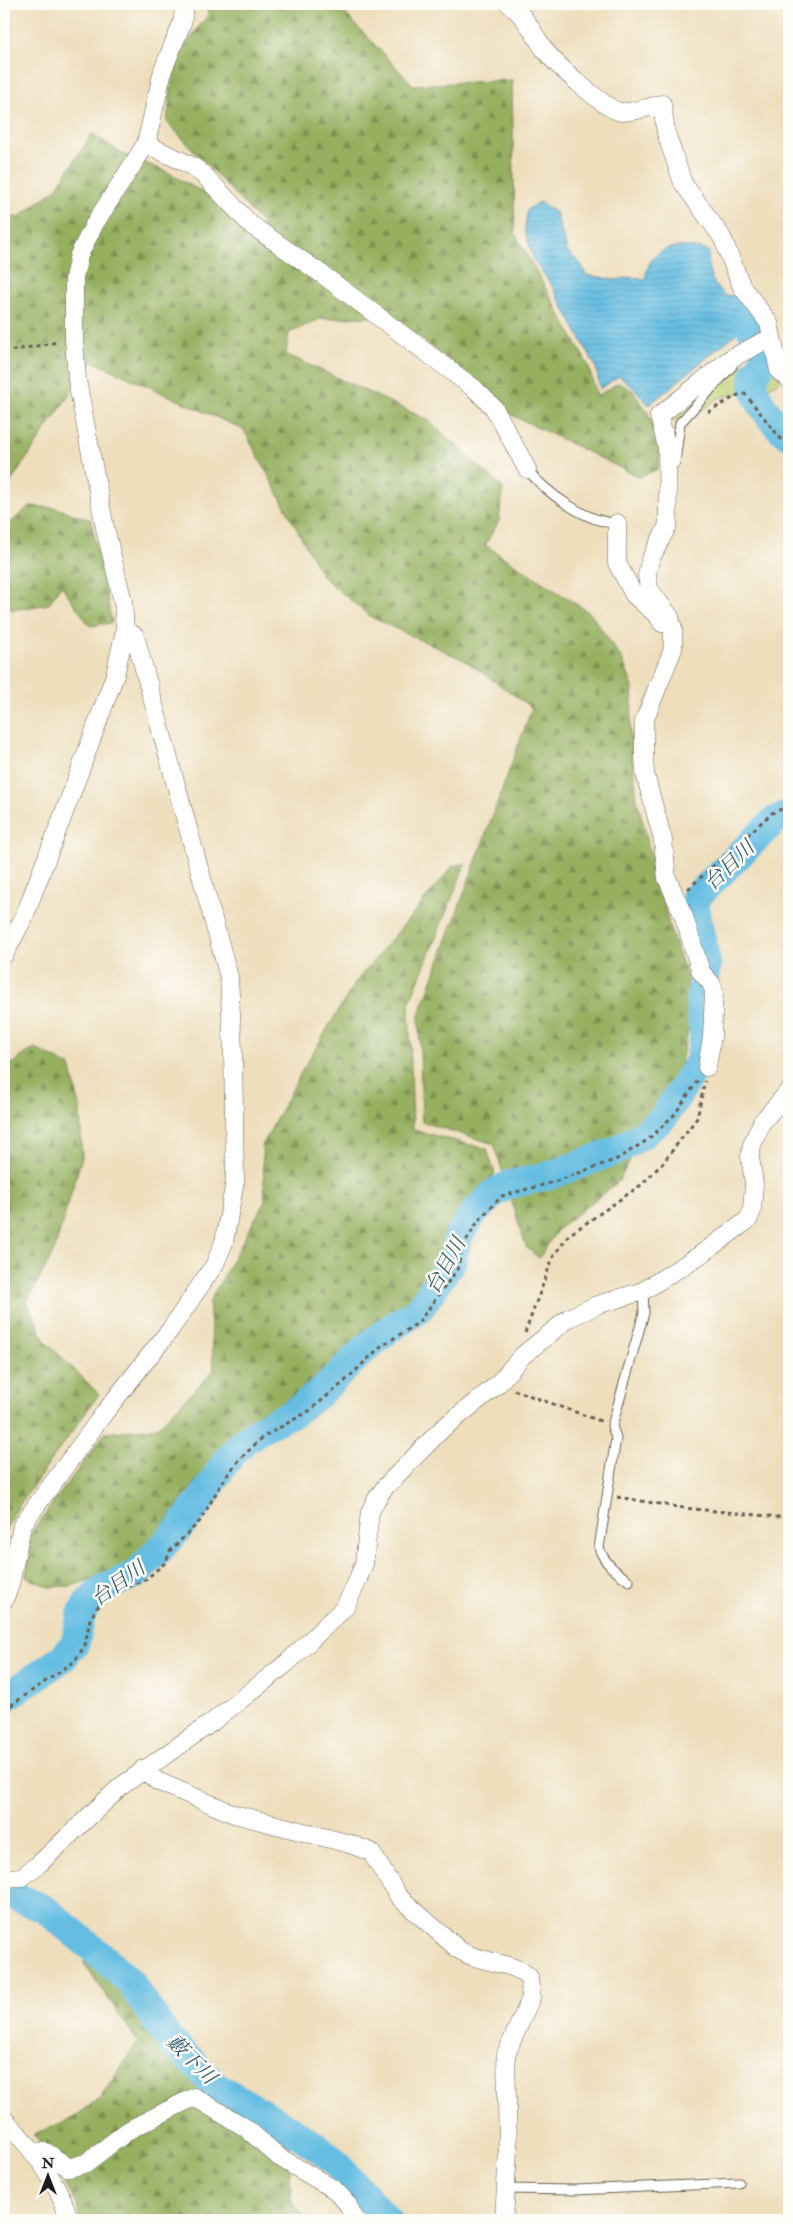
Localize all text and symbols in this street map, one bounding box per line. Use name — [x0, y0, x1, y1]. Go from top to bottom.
water label: 台目川 — [699, 834, 761, 895]
water label: 台目川 — [420, 1231, 472, 1298]
water label: 台目川 — [87, 1554, 152, 1611]
water label: 藪下川 — [162, 2029, 223, 2091]
north arrow — [22, 2152, 72, 2202]
text: N — [41, 2155, 55, 2172]

